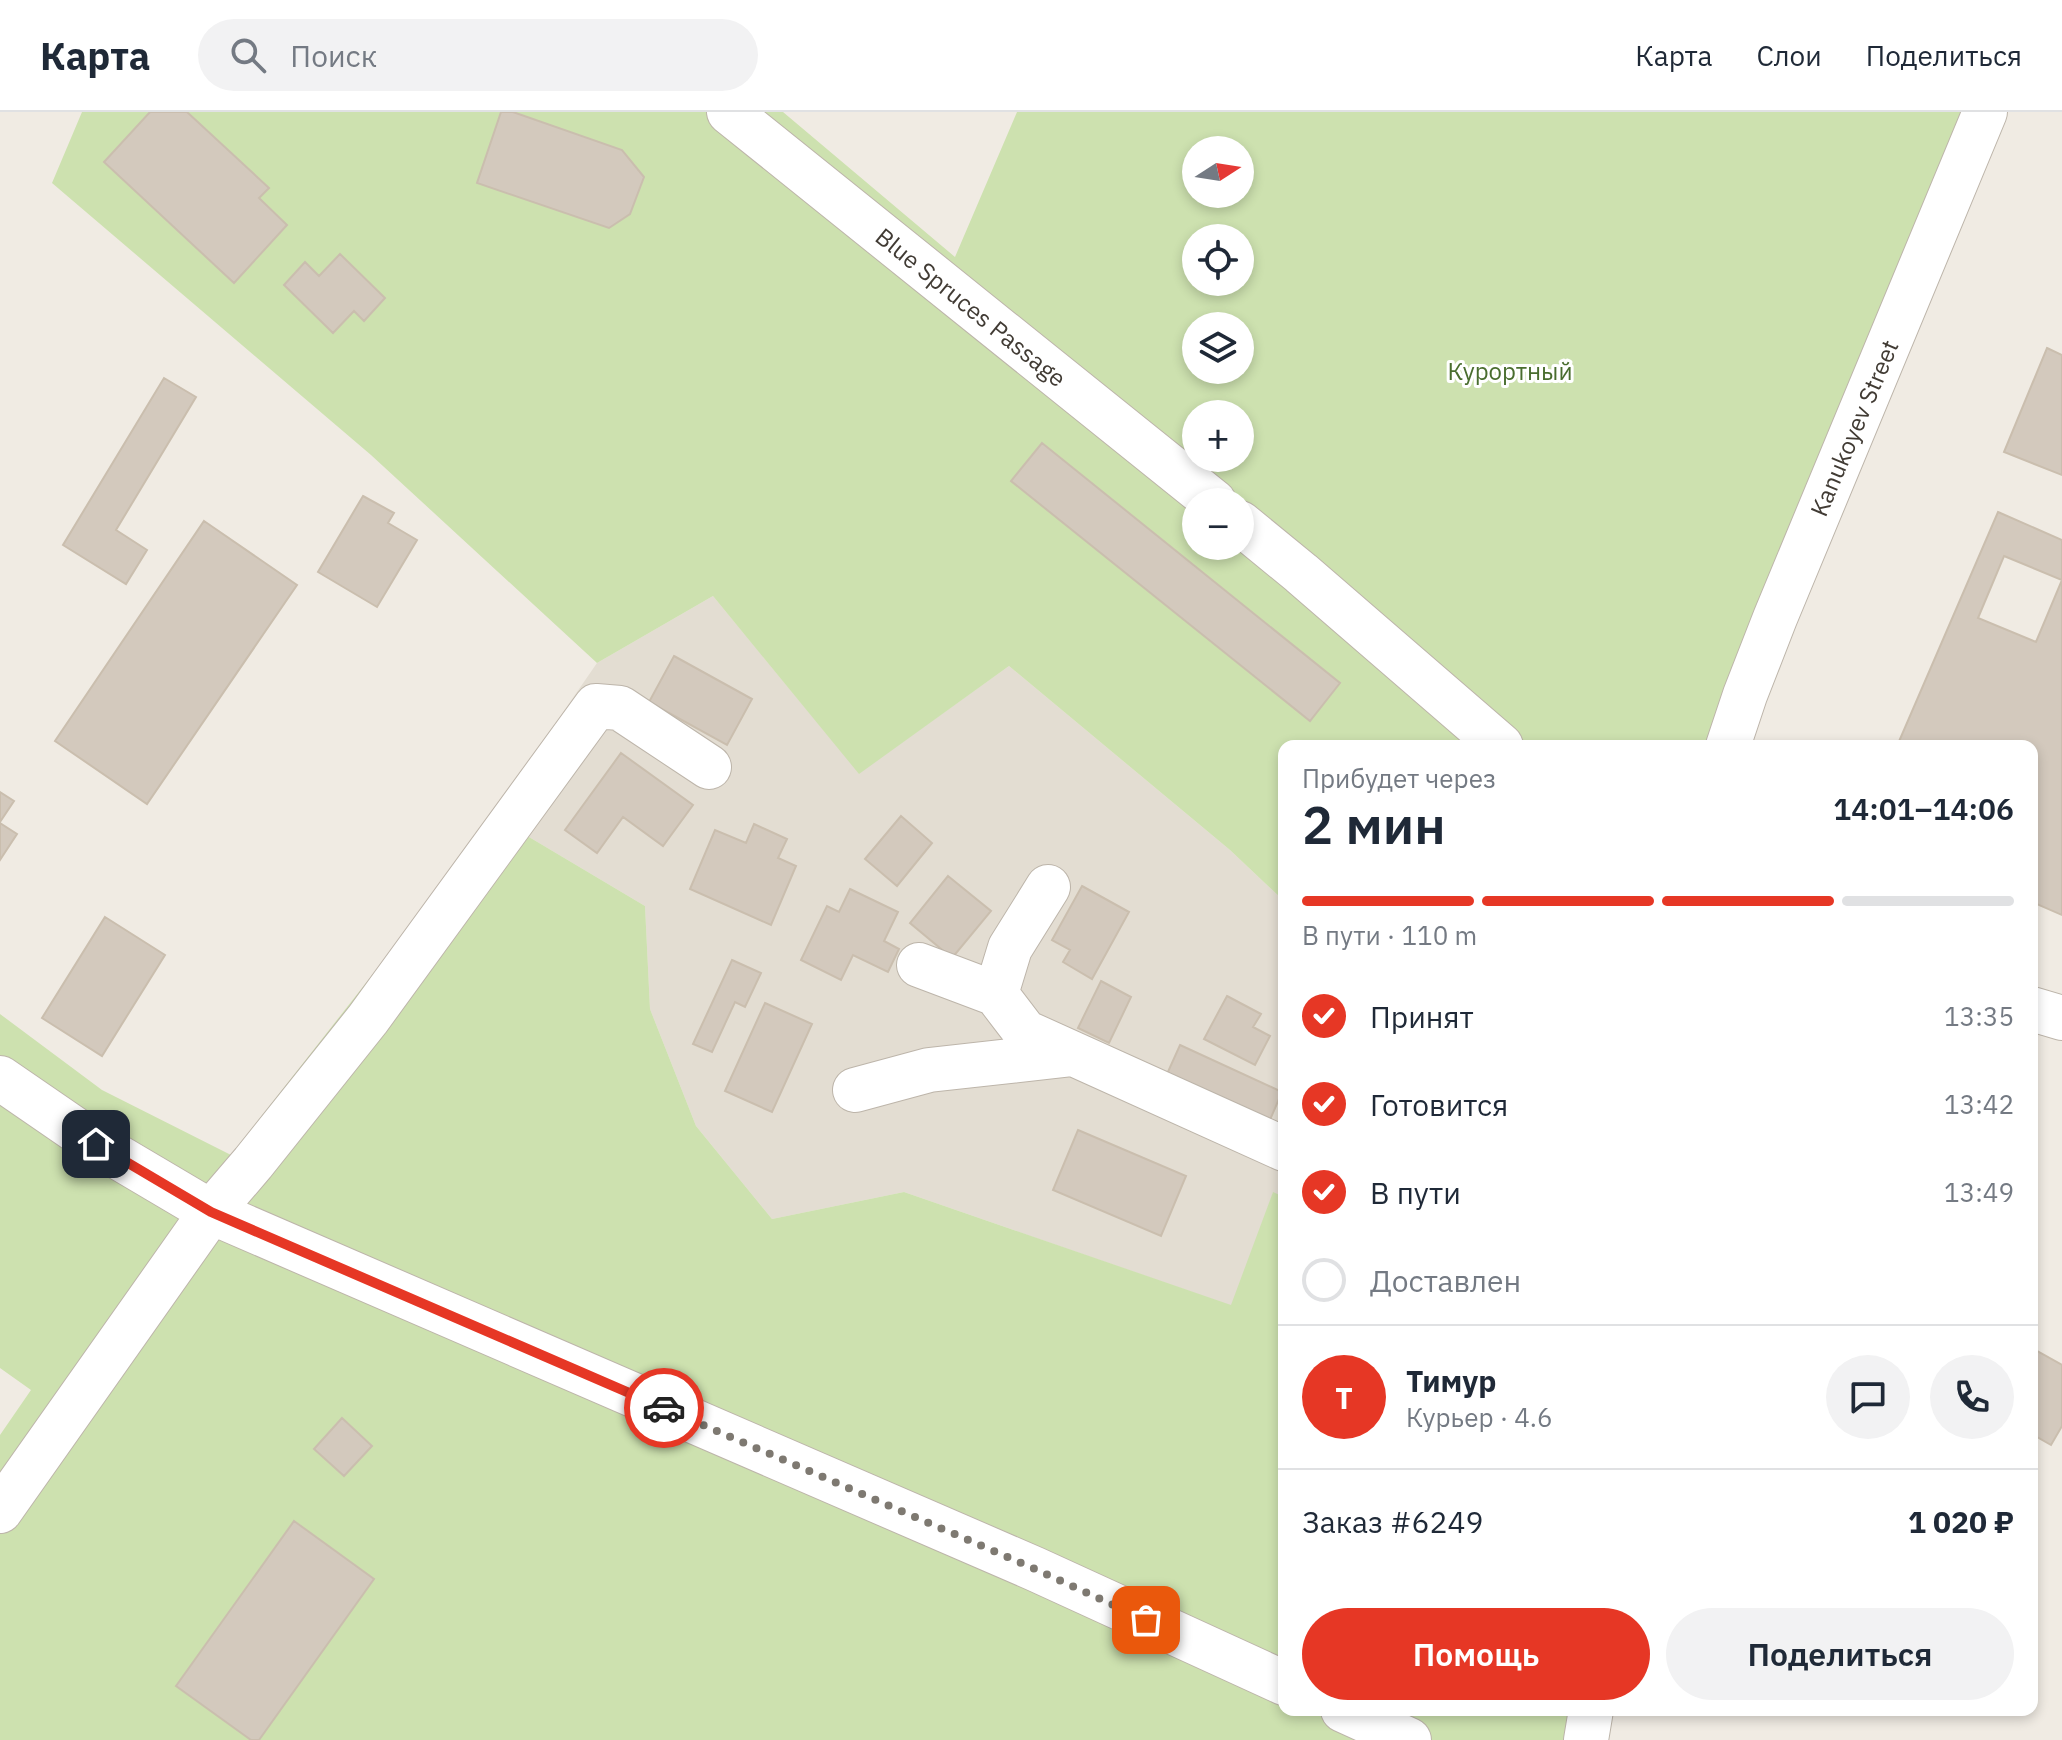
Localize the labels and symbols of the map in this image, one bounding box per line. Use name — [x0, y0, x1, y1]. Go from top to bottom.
north arrow — [1182, 136, 1254, 208]
street label: Blue Spruces Passage — [869, 220, 1073, 394]
street label: Kanukoyev Street — [1802, 335, 1906, 521]
park label: Курортный — [1447, 355, 1573, 387]
pin — [62, 1110, 130, 1178]
courier — [624, 1368, 704, 1448]
pin — [1112, 1586, 1180, 1654]

